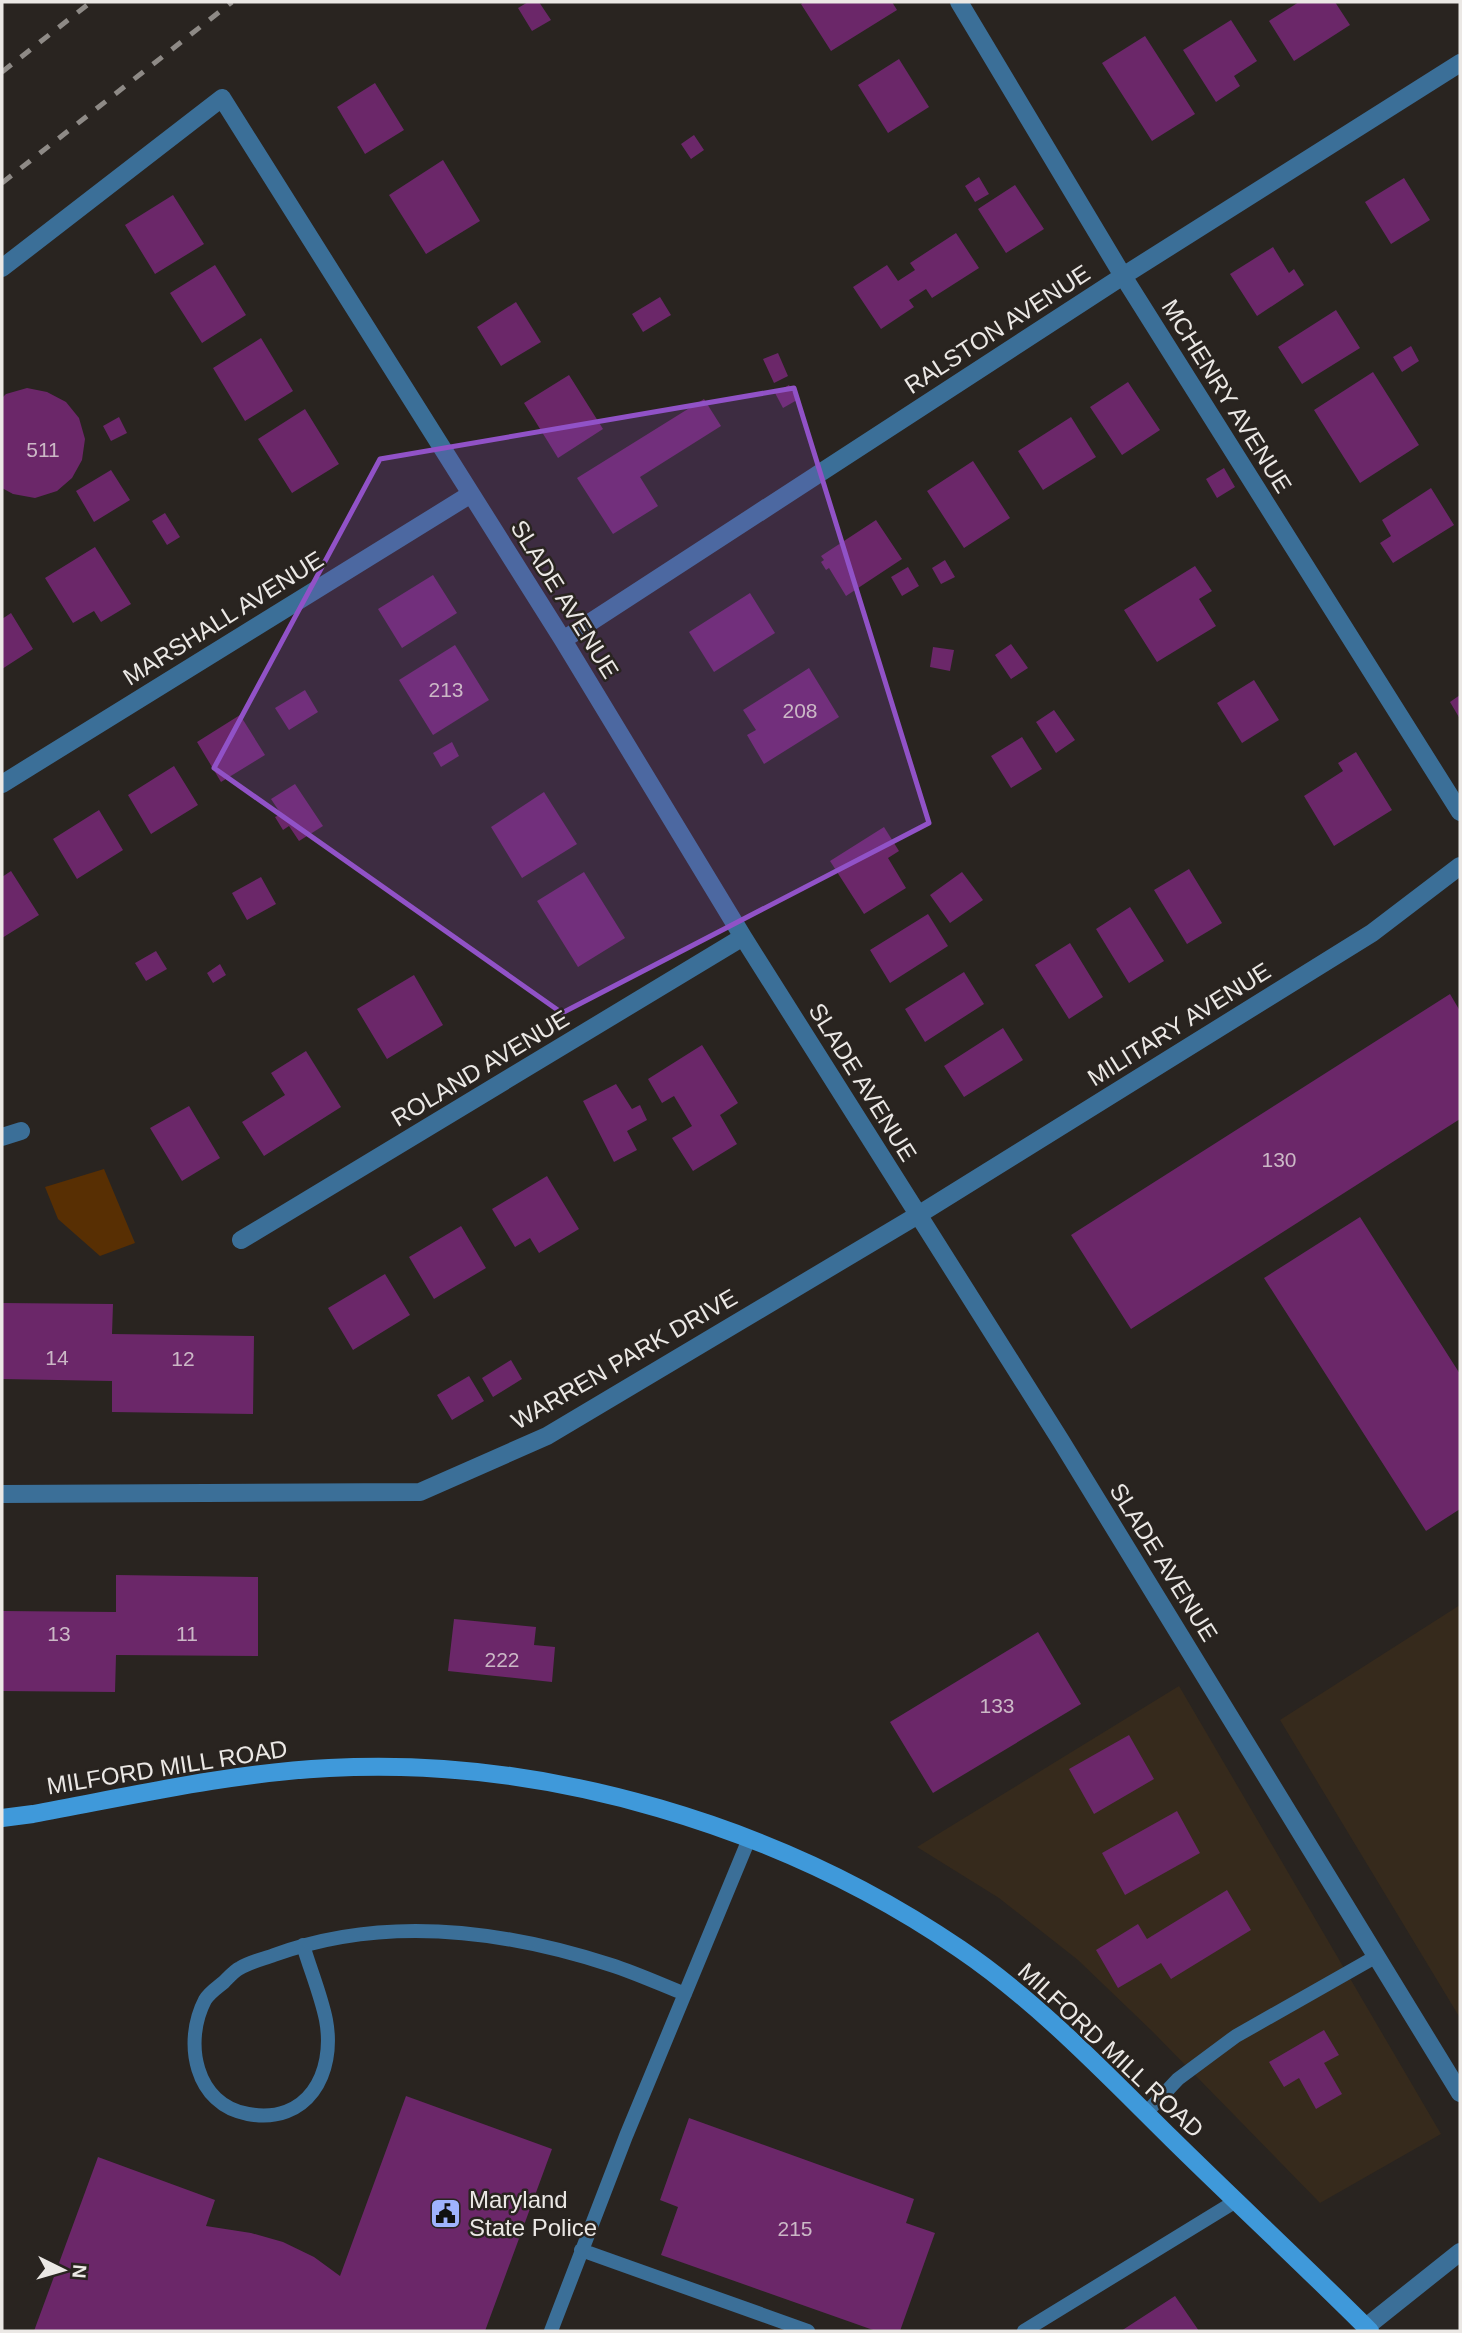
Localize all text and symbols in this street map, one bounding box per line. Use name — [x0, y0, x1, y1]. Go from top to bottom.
street label: RALSTON AVENUE — [899, 259, 1095, 399]
street label: MCHENRY AVENUE — [1157, 294, 1297, 498]
house number: 511 — [26, 438, 60, 461]
street label: SLADE AVENUE — [506, 515, 624, 683]
street label: MARSHALL AVENUE — [118, 545, 328, 691]
house number: 213 — [428, 678, 464, 701]
house number: 208 — [782, 699, 818, 722]
street label: MILITARY AVENUE — [1083, 957, 1275, 1091]
street label: SLADE AVENUE — [804, 998, 922, 1166]
street label: ROLAND AVENUE — [386, 1004, 574, 1132]
house number: 130 — [1261, 1148, 1297, 1171]
street label: WARREN PARK DRIVE — [506, 1283, 742, 1435]
house number: 14 — [45, 1346, 69, 1369]
house number: 12 — [171, 1347, 195, 1370]
street label: SLADE AVENUE — [1105, 1478, 1223, 1646]
house number: 13 — [47, 1622, 71, 1645]
house number: 11 — [176, 1622, 198, 1645]
house number: 222 — [484, 1648, 520, 1671]
house number: 133 — [979, 1694, 1015, 1717]
street label: MILFORD MILL ROAD — [45, 1735, 289, 1799]
street label: MILFORD MILL ROAD — [1013, 1957, 1209, 2143]
place label: Maryland State Police — [469, 2186, 597, 2241]
public building icon: Maryland State Police — [429, 2196, 463, 2230]
house number: 215 — [777, 2217, 813, 2240]
north arrow — [28, 2235, 98, 2305]
text: N — [68, 2264, 90, 2279]

